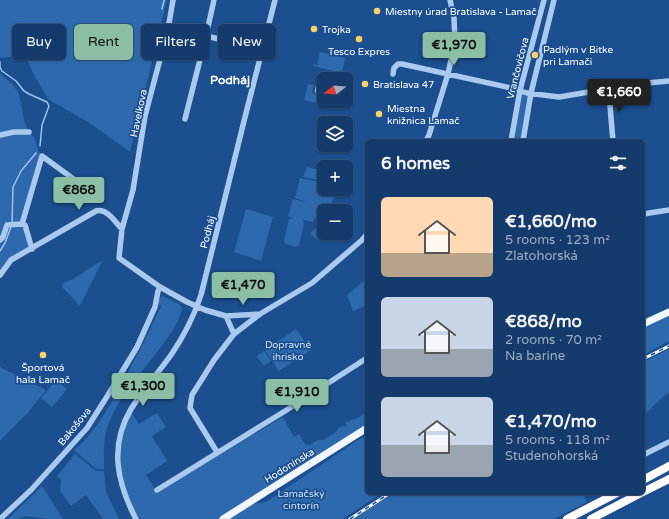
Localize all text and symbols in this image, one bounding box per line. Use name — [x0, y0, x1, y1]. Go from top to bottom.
marker: Miestny úrad Bratislava - Lamač — [372, 6, 382, 16]
place label: Miestny úrad Bratislava - Lamač — [385, 6, 537, 18]
chip: Buy — [12, 24, 66, 60]
chip: Rent — [74, 24, 133, 60]
chip: Filters — [141, 24, 210, 60]
chip: New — [218, 24, 276, 60]
marker: Trojka — [309, 24, 319, 34]
place label: Trojka — [322, 24, 351, 36]
pin: €1,970 — [421, 32, 487, 66]
marker: Tesco Expres — [354, 34, 364, 44]
street label: Vrančovičova — [504, 36, 531, 100]
text: €1,970 — [432, 37, 476, 53]
place label: Padlým v Bitke pri Lamači — [543, 44, 613, 68]
place label: Tesco Expres — [328, 46, 390, 58]
marker: Padlým v Bitke pri Lamači — [530, 50, 540, 60]
north arrow — [317, 72, 353, 108]
map controls — [317, 72, 353, 240]
district label: Podháj — [210, 73, 250, 88]
marker: Bratislava 47 — [360, 79, 370, 89]
place label: Bratislava 47 — [373, 79, 434, 91]
pin: €1,660 — [586, 79, 652, 113]
text: €1,660 — [597, 84, 641, 100]
street label: Havelkova — [128, 88, 150, 138]
place label: Miestna knižnica Lamač — [387, 103, 460, 127]
marker: Miestna knižnica Lamač — [374, 109, 384, 119]
button: layers — [317, 116, 353, 152]
icon: filters — [607, 152, 629, 174]
text: 6 homes — [381, 153, 450, 174]
button: + — [317, 160, 353, 196]
pin: €868 — [55, 177, 103, 211]
text: €868 — [62, 182, 96, 198]
button: − — [317, 204, 353, 240]
text: €1,660/mo — [505, 211, 597, 232]
icon: home — [413, 213, 461, 261]
street label: Podháj — [198, 215, 218, 250]
text: 5 rooms · 123 m² — [505, 232, 610, 248]
text: Zlatohorská — [505, 248, 578, 264]
pin: €1,470 — [210, 272, 276, 306]
text: €1,470 — [221, 277, 265, 293]
text: €868/mo — [505, 311, 582, 332]
icon: home — [413, 313, 461, 361]
text: 2 rooms · 70 m² — [505, 332, 602, 348]
park label: Dopravné ihrisko — [265, 339, 311, 363]
text: Na barine — [505, 348, 565, 364]
marker: Športová hala Lamač — [38, 350, 48, 360]
place label: Športová hala Lamač — [16, 362, 70, 386]
pin: €1,300 — [110, 373, 176, 407]
text: €1,300 — [121, 378, 165, 394]
pin: €1,910 — [264, 379, 330, 413]
text: €1,910 — [275, 384, 319, 400]
street label: Bakošova — [56, 405, 94, 448]
text: €1,470/mo — [505, 411, 597, 432]
icon: home — [413, 413, 461, 461]
text: 5 rooms · 118 m² — [505, 432, 610, 448]
street label: Hodonínska — [262, 446, 317, 486]
text: Studenohorská — [505, 448, 598, 464]
park label: Lamačský cintorín — [277, 488, 325, 512]

